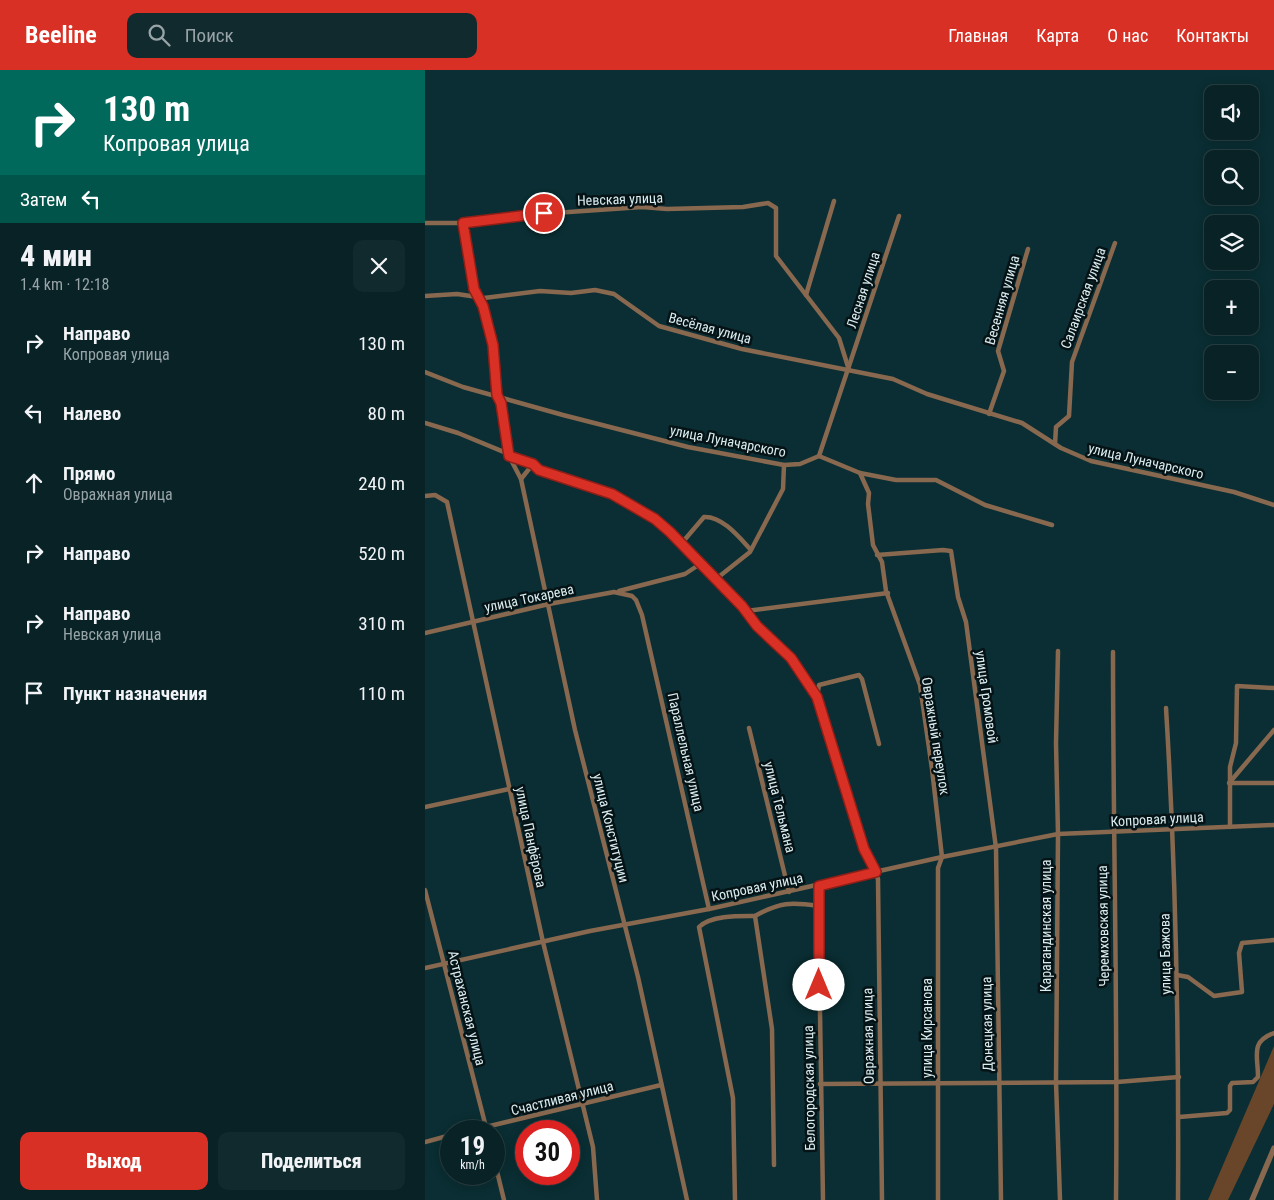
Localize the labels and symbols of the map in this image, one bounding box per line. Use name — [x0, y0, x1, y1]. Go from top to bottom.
street label: Невская улица — [577, 190, 663, 208]
pin — [523, 192, 565, 234]
street label: Салаирская улица — [1057, 245, 1109, 351]
street label: Лесная улица — [843, 250, 883, 330]
street label: Весенняя улица — [982, 254, 1022, 346]
street label: Весёлая улица — [667, 309, 753, 347]
street label: улица Луначарского — [669, 422, 787, 460]
street label: улица Луначарского — [1087, 440, 1205, 482]
street label: улица Токарева — [483, 581, 575, 615]
street label: улица Громовой — [973, 649, 1001, 745]
street label: Овражный переулок — [919, 676, 953, 796]
street label: Параллельная улица — [665, 691, 707, 813]
street label: улица Тельмана — [761, 760, 799, 854]
street label: улица Конституции — [590, 772, 632, 884]
street label: улица Панфёрова — [513, 785, 549, 889]
street label: Копровая улица — [1110, 809, 1204, 829]
street label: Карагандинская улица — [1038, 860, 1054, 992]
street label: Черемховская улица — [1094, 865, 1112, 987]
street label: Копровая улица — [710, 869, 804, 905]
street label: улица Бажова — [1156, 913, 1174, 995]
street label: Астраханская улица — [445, 949, 489, 1067]
position arrow — [792, 958, 844, 1010]
street label: Донецкая улица — [978, 977, 996, 1071]
street label: улица Кирсанова — [919, 978, 935, 1078]
street label: Овражная улица — [859, 988, 877, 1084]
street label: Белогородская улица — [800, 1025, 818, 1151]
street label: Счастливая улица — [509, 1078, 615, 1118]
speed limit sign: 30 — [515, 1120, 580, 1185]

